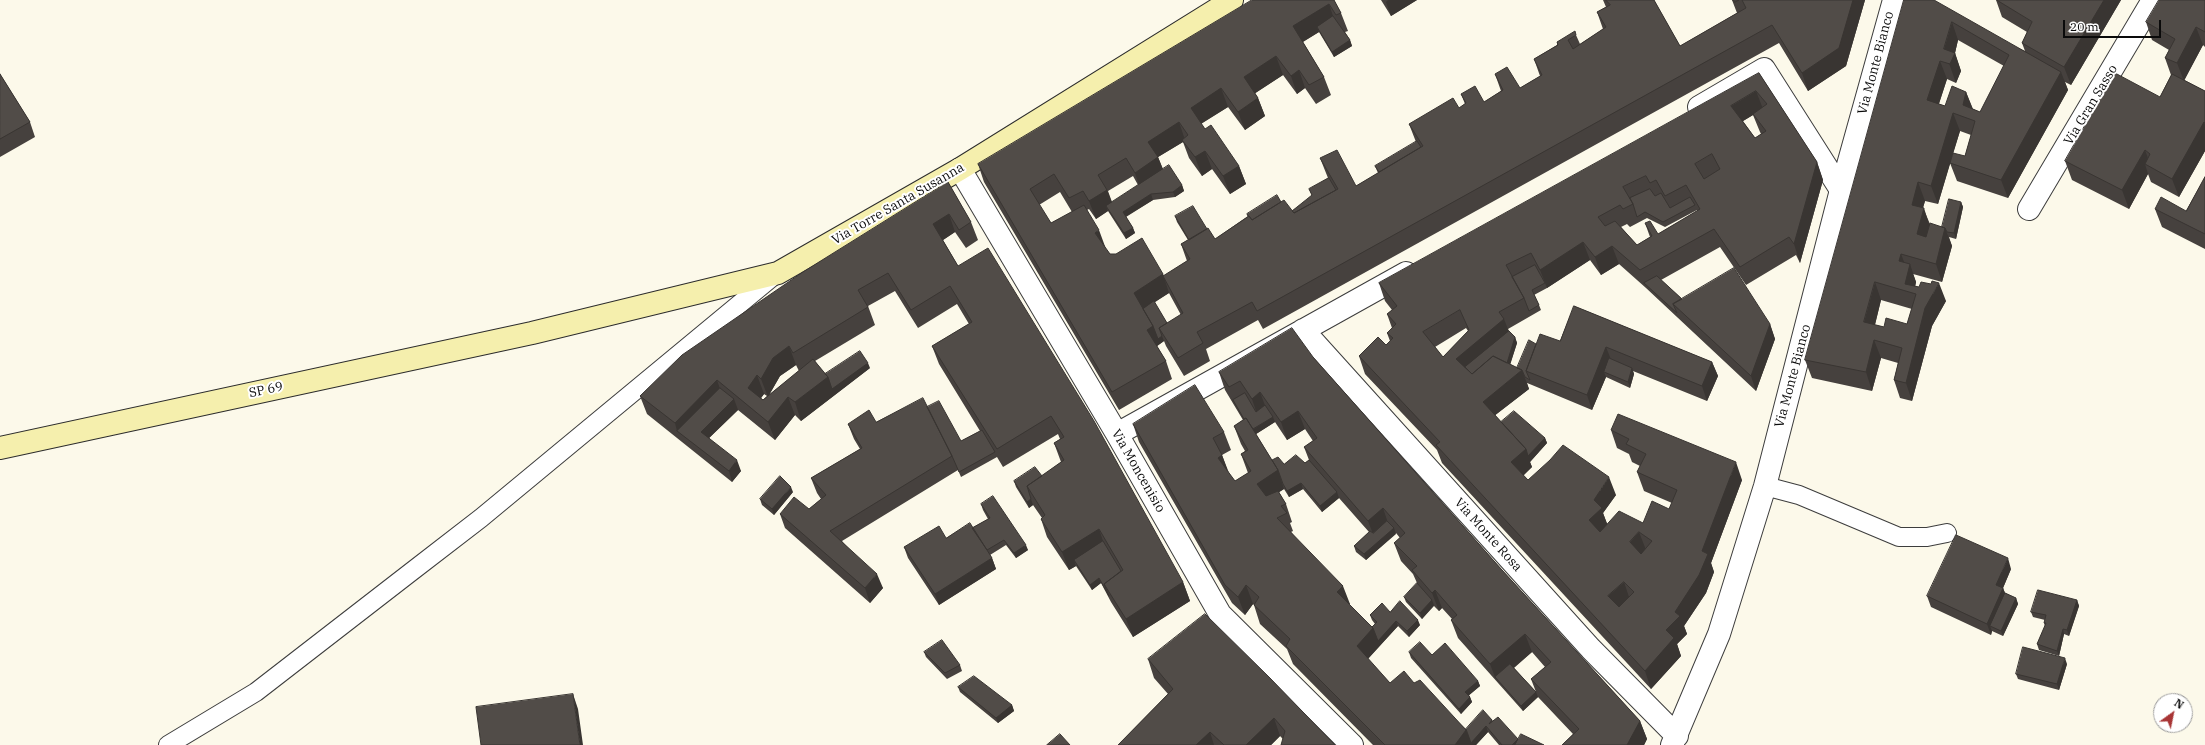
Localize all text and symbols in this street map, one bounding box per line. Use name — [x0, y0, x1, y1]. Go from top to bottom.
street label: Via Monte Bianco — [1855, 10, 1897, 116]
scale bar — [2065, 12, 2163, 38]
text: 20 m — [2070, 19, 2099, 34]
street label: Via Gran Sasso — [2061, 62, 2121, 148]
street label: Via Torre Santa Susanna — [829, 160, 967, 248]
street label: Via Monte Bianco — [1772, 323, 1814, 429]
street label: SP 69 — [248, 379, 284, 401]
street label: Via Moncenisio — [1108, 427, 1168, 515]
street label: Via Monte Rosa — [1451, 495, 1525, 575]
north arrow — [2153, 693, 2193, 733]
text: N — [2172, 696, 2186, 712]

